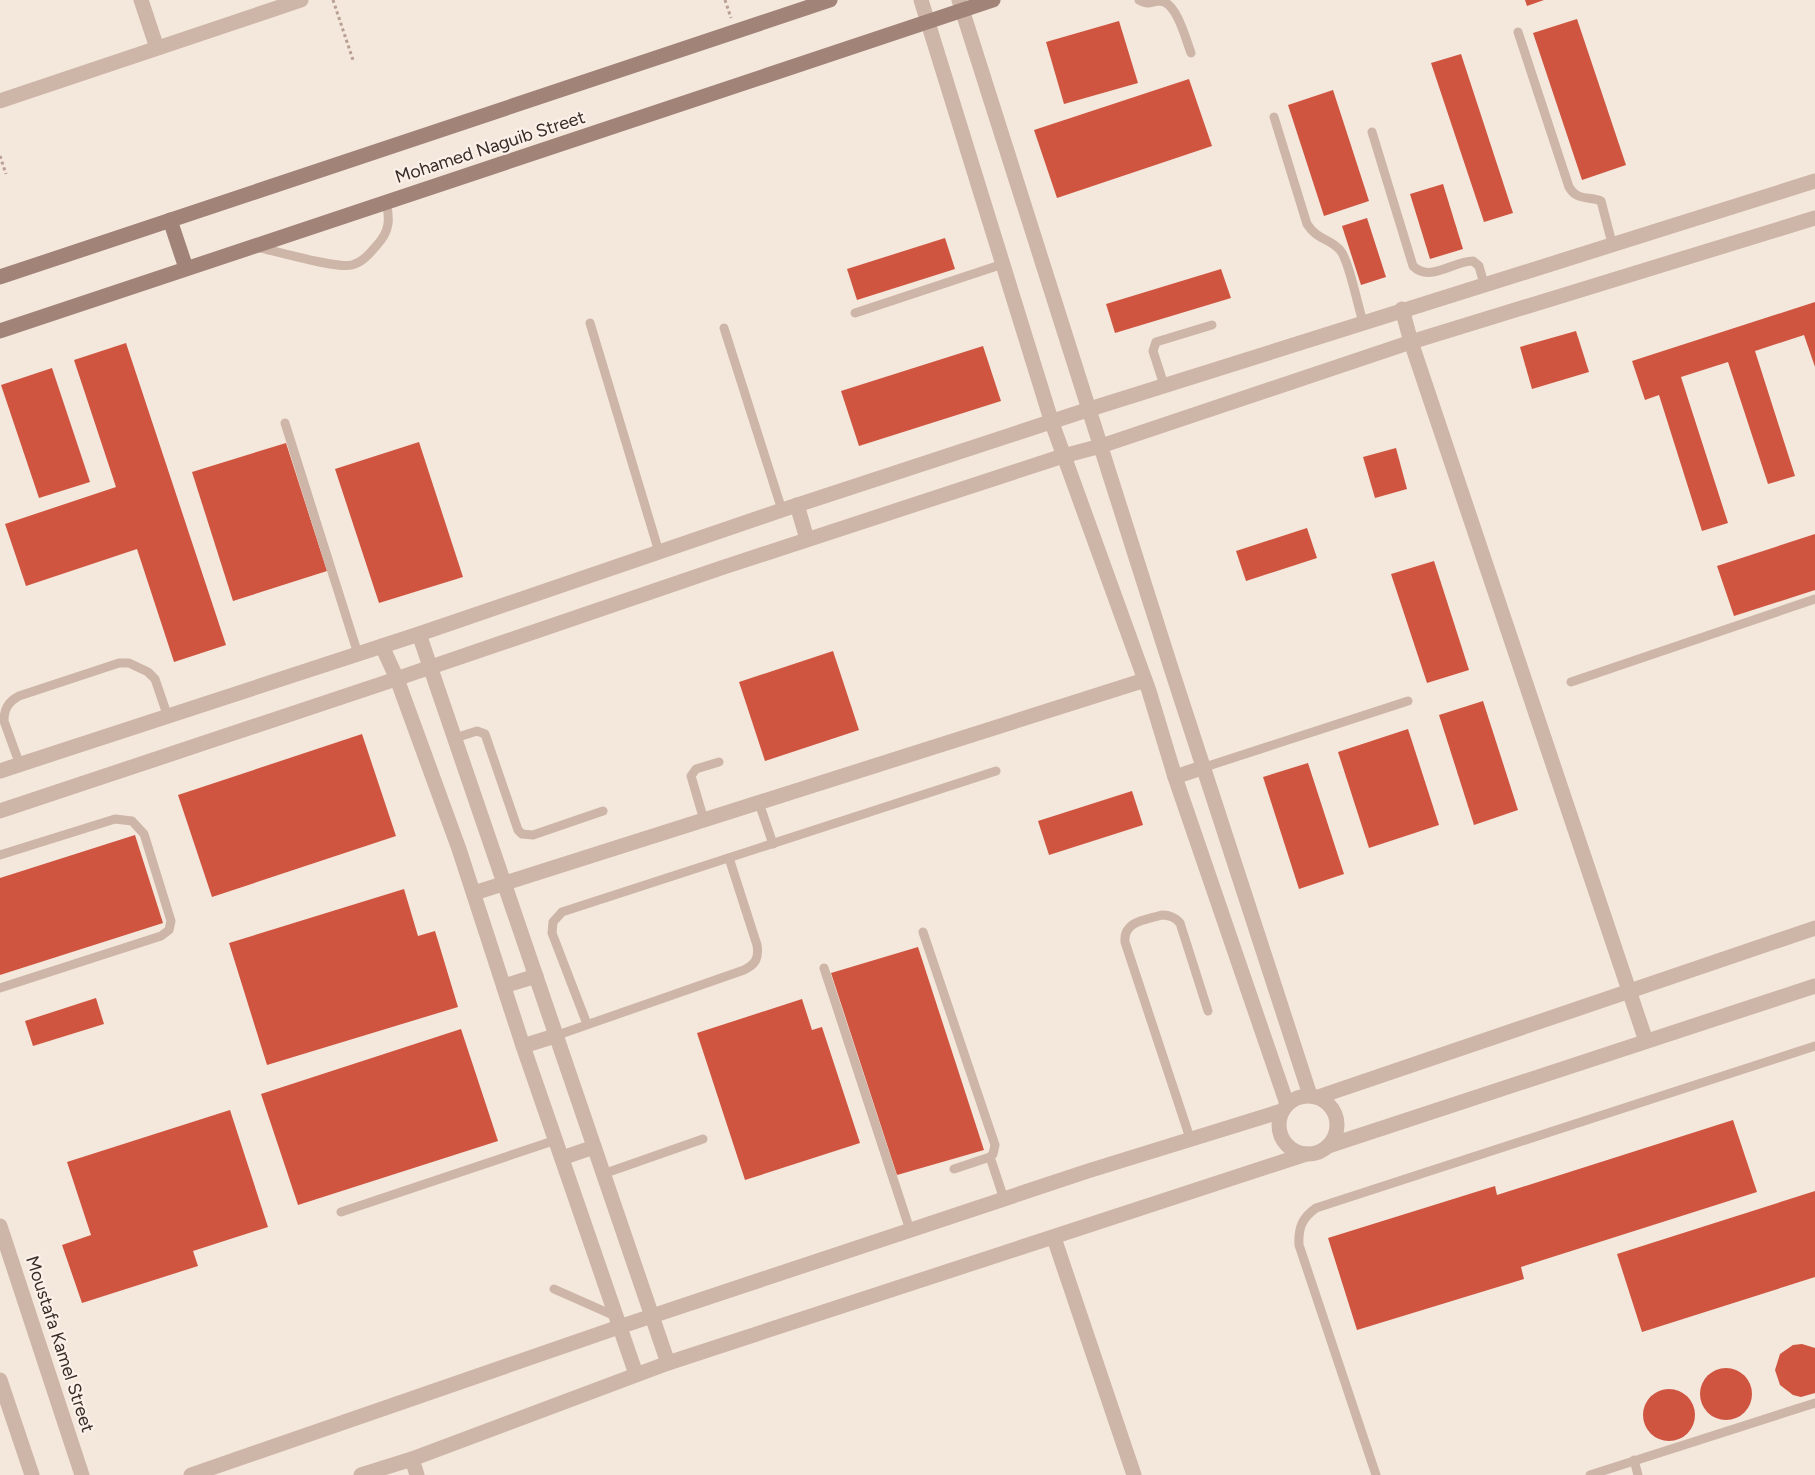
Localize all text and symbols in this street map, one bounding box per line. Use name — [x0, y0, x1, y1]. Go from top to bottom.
street label: Mohamed Naguib Street — [392, 106, 588, 188]
street label: Moustafa Kamel Street — [21, 1253, 99, 1435]

